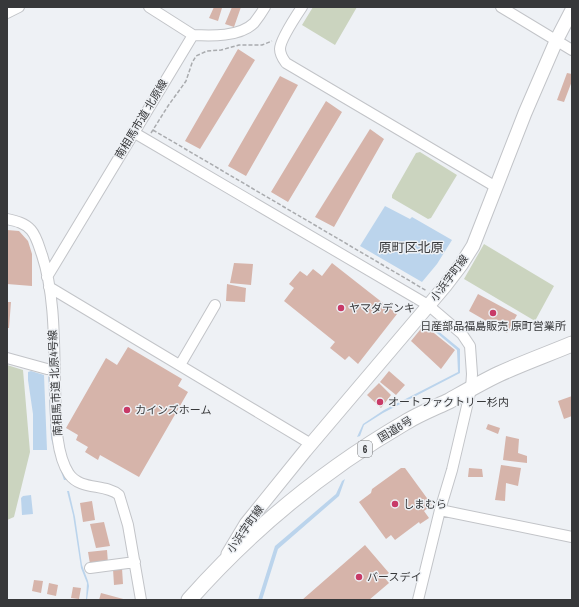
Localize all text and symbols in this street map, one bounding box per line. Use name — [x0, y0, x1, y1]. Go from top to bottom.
street label: 南相馬市道 北原線 — [112, 77, 170, 161]
district label: 原町区北原 — [378, 239, 444, 256]
street label: 小浜字町線 — [427, 252, 471, 304]
place label: ヤマダデンキ — [349, 301, 415, 315]
marker: ヤマダデンキ — [336, 303, 346, 313]
marker: 日産部品福島販売 原町営業所 — [488, 308, 498, 318]
place label: 日産部品福島販売 原町営業所 — [420, 319, 567, 333]
street label: 南相馬市道 北原4号線 — [45, 329, 65, 437]
place label: オートファクトリー杉内 — [388, 395, 509, 409]
marker: オートファクトリー杉内 — [375, 397, 385, 407]
place label: カインズホーム — [135, 403, 211, 417]
marker: カインズホーム — [122, 405, 132, 415]
street label: 国道6号 — [375, 413, 415, 445]
road number: 6 — [358, 441, 372, 457]
place label: しまむら — [403, 497, 447, 511]
marker: しまむら — [390, 499, 400, 509]
street label: 小浜字町線 — [223, 502, 267, 556]
place label: バースデイ — [367, 570, 421, 584]
marker: バースデイ — [354, 572, 364, 582]

